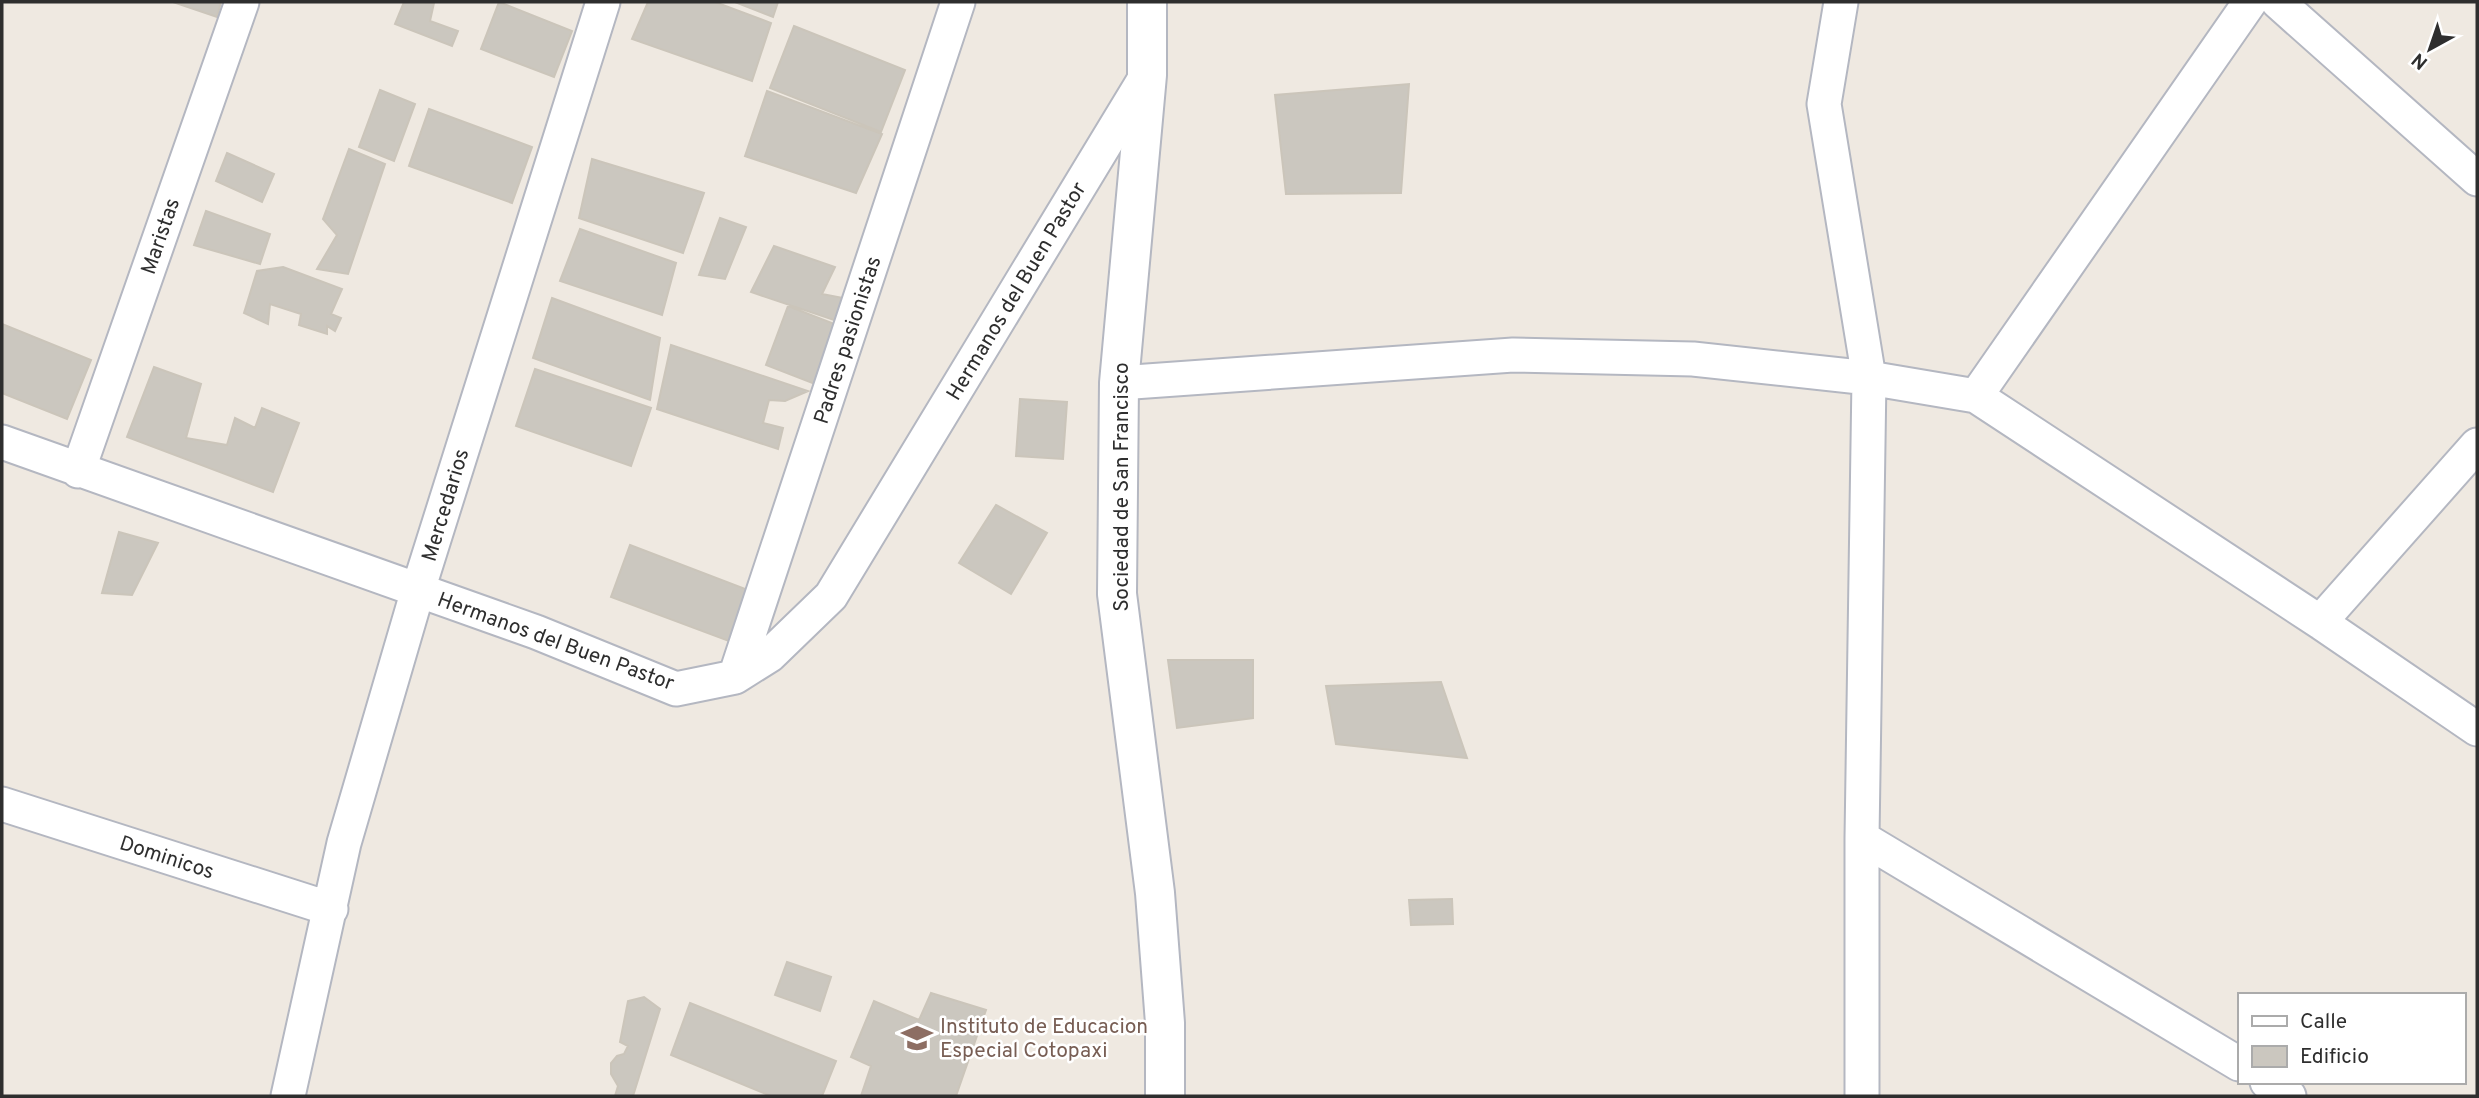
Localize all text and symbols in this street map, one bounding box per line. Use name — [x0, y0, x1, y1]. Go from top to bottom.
north arrow — [2395, 14, 2465, 84]
text: N — [2407, 47, 2433, 74]
street label: Hermanos del Buen Pastor — [941, 178, 1093, 406]
street label: Maristas — [136, 195, 187, 278]
street label: Padres pasionistas — [809, 253, 888, 428]
street label: Sociedad de San Francisco — [1109, 362, 1136, 612]
street label: Mercedarios — [417, 446, 476, 565]
street label: Hermanos del Buen Pastor — [433, 587, 678, 698]
street label: Dominicos — [116, 830, 217, 886]
legend — [2238, 993, 2465, 1084]
text: Calle — [2300, 1009, 2347, 1036]
place label: Instituto de Educacion Especial Cotopaxi — [940, 1014, 1148, 1065]
school or university icon: Instituto de Educacion Especial Cotopaxi — [900, 1021, 934, 1055]
text: Edificio — [2300, 1044, 2369, 1071]

